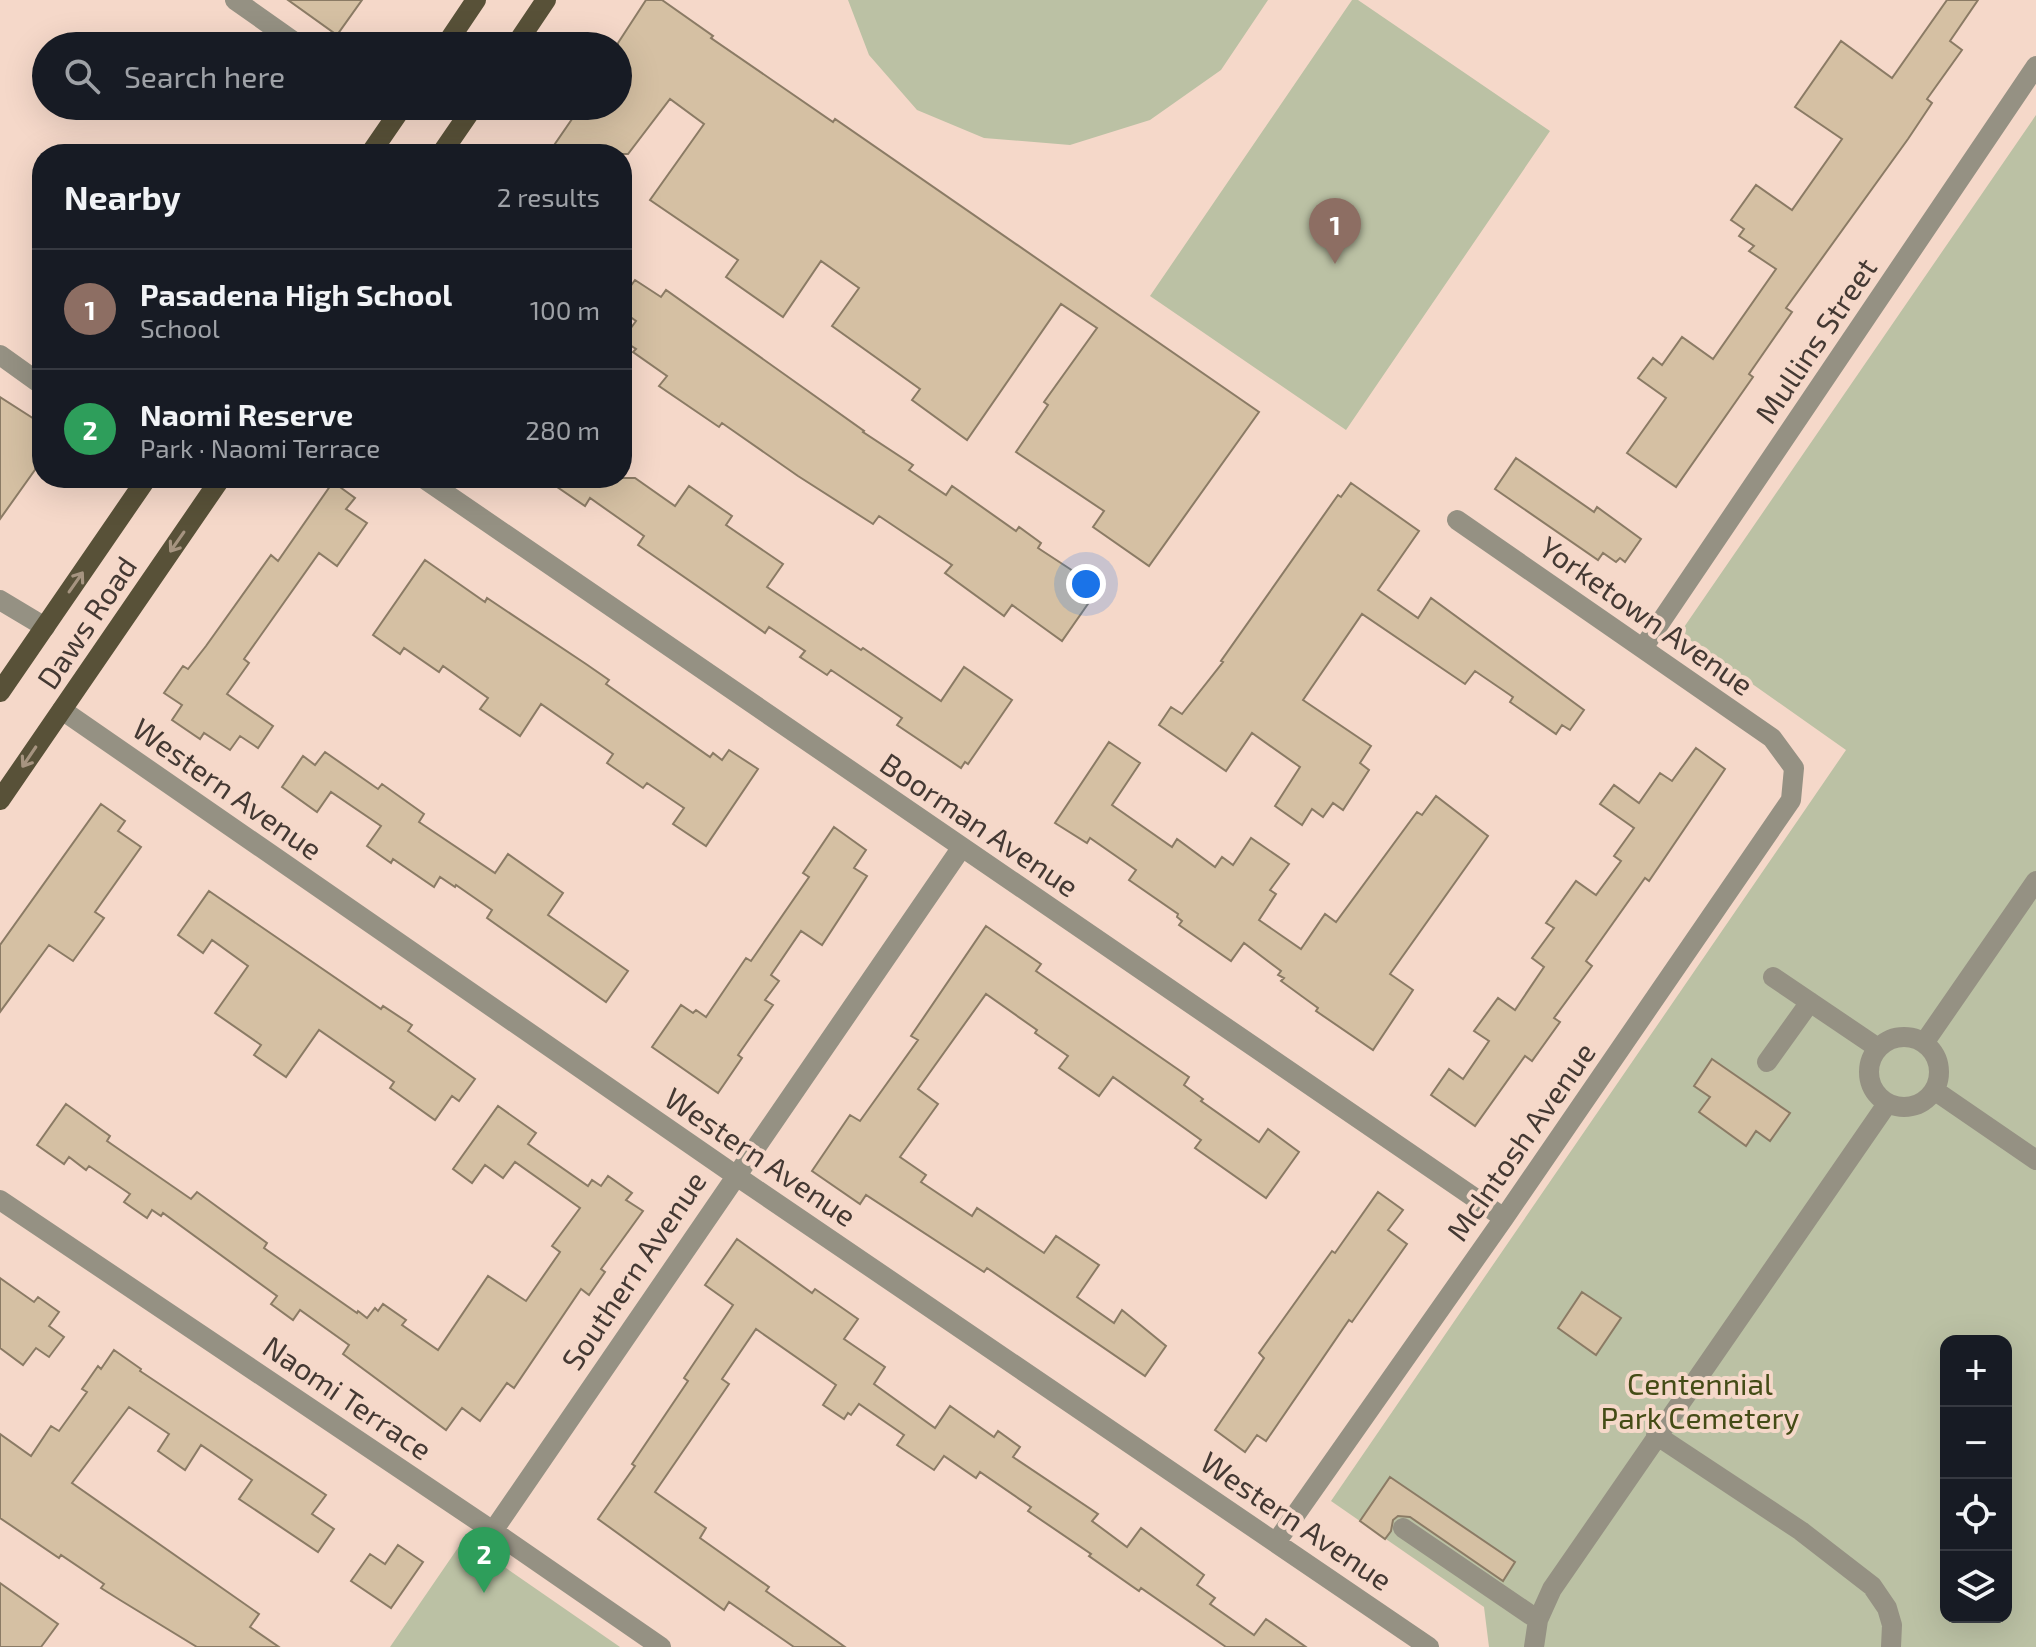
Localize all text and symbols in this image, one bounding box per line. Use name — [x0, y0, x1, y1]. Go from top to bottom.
search box — [32, 32, 632, 120]
icon: search — [60, 54, 104, 98]
text: Search here — [124, 58, 285, 94]
text: Nearby — [64, 176, 181, 217]
text: 2 results — [497, 181, 600, 212]
pin: 1 — [1309, 198, 1361, 264]
street label: Mullins Street — [1747, 251, 1883, 429]
text: Pasadena High School — [140, 276, 452, 312]
text: 1 — [84, 294, 96, 325]
text: 100 m — [530, 294, 600, 325]
text: School — [140, 312, 220, 343]
text: Naomi Reserve — [140, 396, 353, 432]
text: 2 — [82, 414, 98, 445]
text: 280 m — [525, 414, 600, 445]
text: Park · Naomi Terrace — [140, 432, 380, 463]
street label: Yorketown Avenue — [1533, 528, 1761, 702]
one-way arrow — [169, 531, 185, 553]
street label: Daws Road — [29, 549, 143, 695]
your location — [1066, 564, 1106, 604]
one-way arrow — [68, 571, 84, 593]
street label: Western Avenue — [126, 709, 330, 867]
street label: Boorman Avenue — [874, 744, 1086, 904]
one-way arrow — [21, 745, 38, 767]
street label: McIntosh Avenue — [1438, 1035, 1602, 1247]
street label: Western Avenue — [659, 1079, 863, 1233]
street label: Southern Avenue — [553, 1164, 713, 1376]
street label: Naomi Terrace — [257, 1327, 439, 1467]
map controls — [1940, 1335, 2012, 1623]
button: + — [1940, 1335, 2012, 1407]
park label: Centennial Park Cemetery — [1601, 1365, 1800, 1435]
button: − — [1940, 1407, 2012, 1479]
street label: Western Avenue — [1195, 1443, 1399, 1597]
button: locate — [1940, 1479, 2012, 1551]
pin: 2 — [458, 1527, 510, 1593]
button: layers — [1940, 1551, 2012, 1623]

